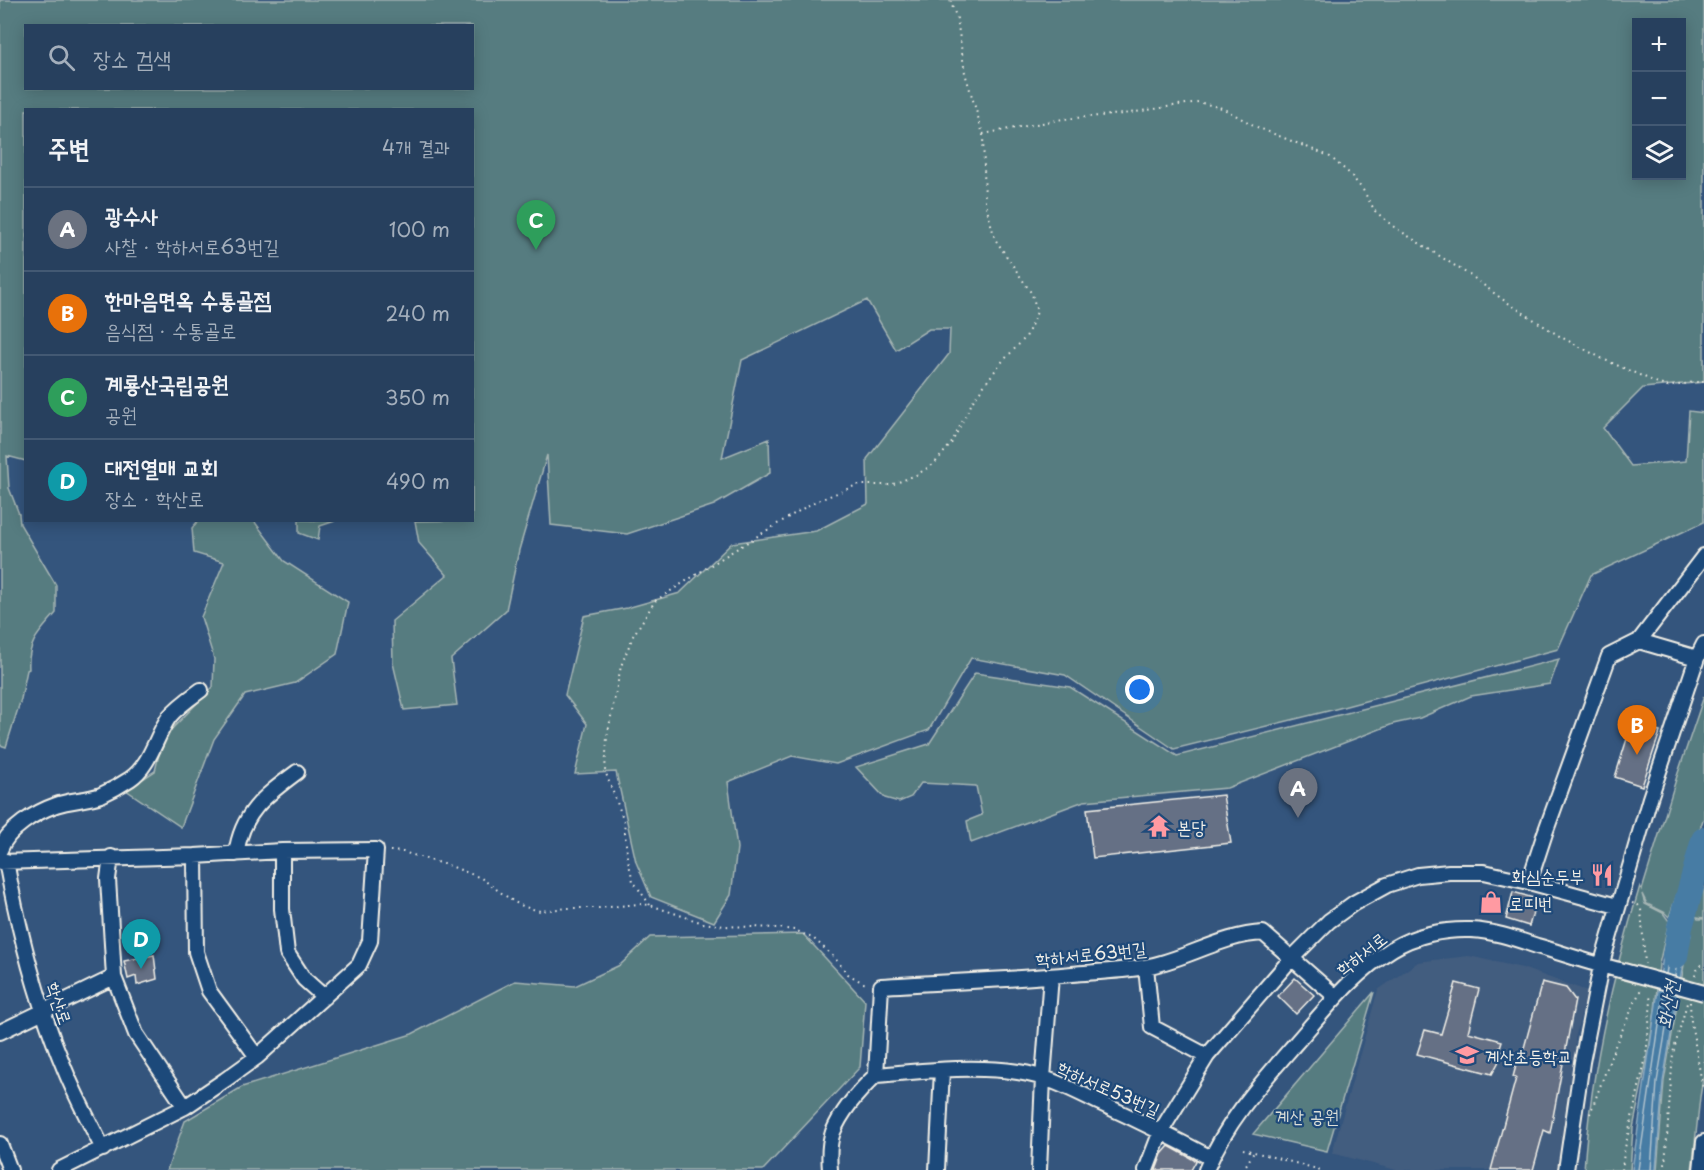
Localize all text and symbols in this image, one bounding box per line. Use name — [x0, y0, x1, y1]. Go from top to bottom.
map controls — [1632, 18, 1686, 180]
button: + — [1632, 18, 1686, 72]
search box — [24, 24, 474, 90]
icon: search — [45, 41, 78, 74]
text: 장소 검색 — [93, 41, 171, 74]
button: − — [1632, 72, 1686, 126]
button: layers — [1632, 126, 1686, 180]
text: 주변 — [48, 128, 90, 167]
text: 4개 결과 — [382, 132, 450, 162]
text: 광수사 — [105, 198, 158, 231]
pin: C — [516, 200, 556, 250]
text: A — [60, 214, 75, 244]
text: 100 m — [389, 214, 450, 244]
text: 사찰 · 학하서로63번길 — [105, 231, 279, 261]
text: 한마음면옥 수통골점 — [105, 282, 271, 315]
text: B — [61, 298, 74, 328]
text: 240 m — [385, 298, 450, 328]
text: 음식점 · 수통골로 — [105, 315, 236, 345]
text: 계룡산국립공원 — [105, 366, 229, 399]
text: C — [60, 382, 75, 412]
text: 350 m — [385, 382, 450, 412]
text: 공원 — [105, 399, 137, 429]
text: 대전열매 교회 — [105, 450, 218, 483]
text: D — [60, 466, 75, 496]
text: 490 m — [386, 466, 450, 496]
text: 장소 · 학산로 — [105, 483, 204, 513]
your location — [1125, 675, 1154, 704]
pin: B — [1618, 706, 1656, 755]
pin: A — [1278, 768, 1318, 818]
temple icon: 본당 — [1146, 813, 1172, 839]
place label: 본당 — [1177, 813, 1206, 840]
place label: 화심순두부 — [1512, 862, 1584, 889]
restaurant icon: 화심순두부 — [1589, 862, 1615, 888]
shop icon: 로띠번 — [1478, 889, 1504, 915]
place label: 로띠번 — [1509, 889, 1552, 916]
pin: D — [122, 920, 160, 969]
street label: 학하서로 — [1330, 925, 1392, 981]
street label: 학하서로63번길 — [1034, 934, 1148, 972]
water label: 화산천 — [1648, 976, 1686, 1030]
street label: 학산로 — [40, 978, 80, 1028]
school or university icon: 계산초등학교 — [1454, 1042, 1480, 1068]
place label: 계산초등학교 — [1485, 1042, 1572, 1069]
street label: 학하서로53번길 — [1053, 1053, 1165, 1123]
park label: 계산 공원 — [1275, 1102, 1339, 1129]

